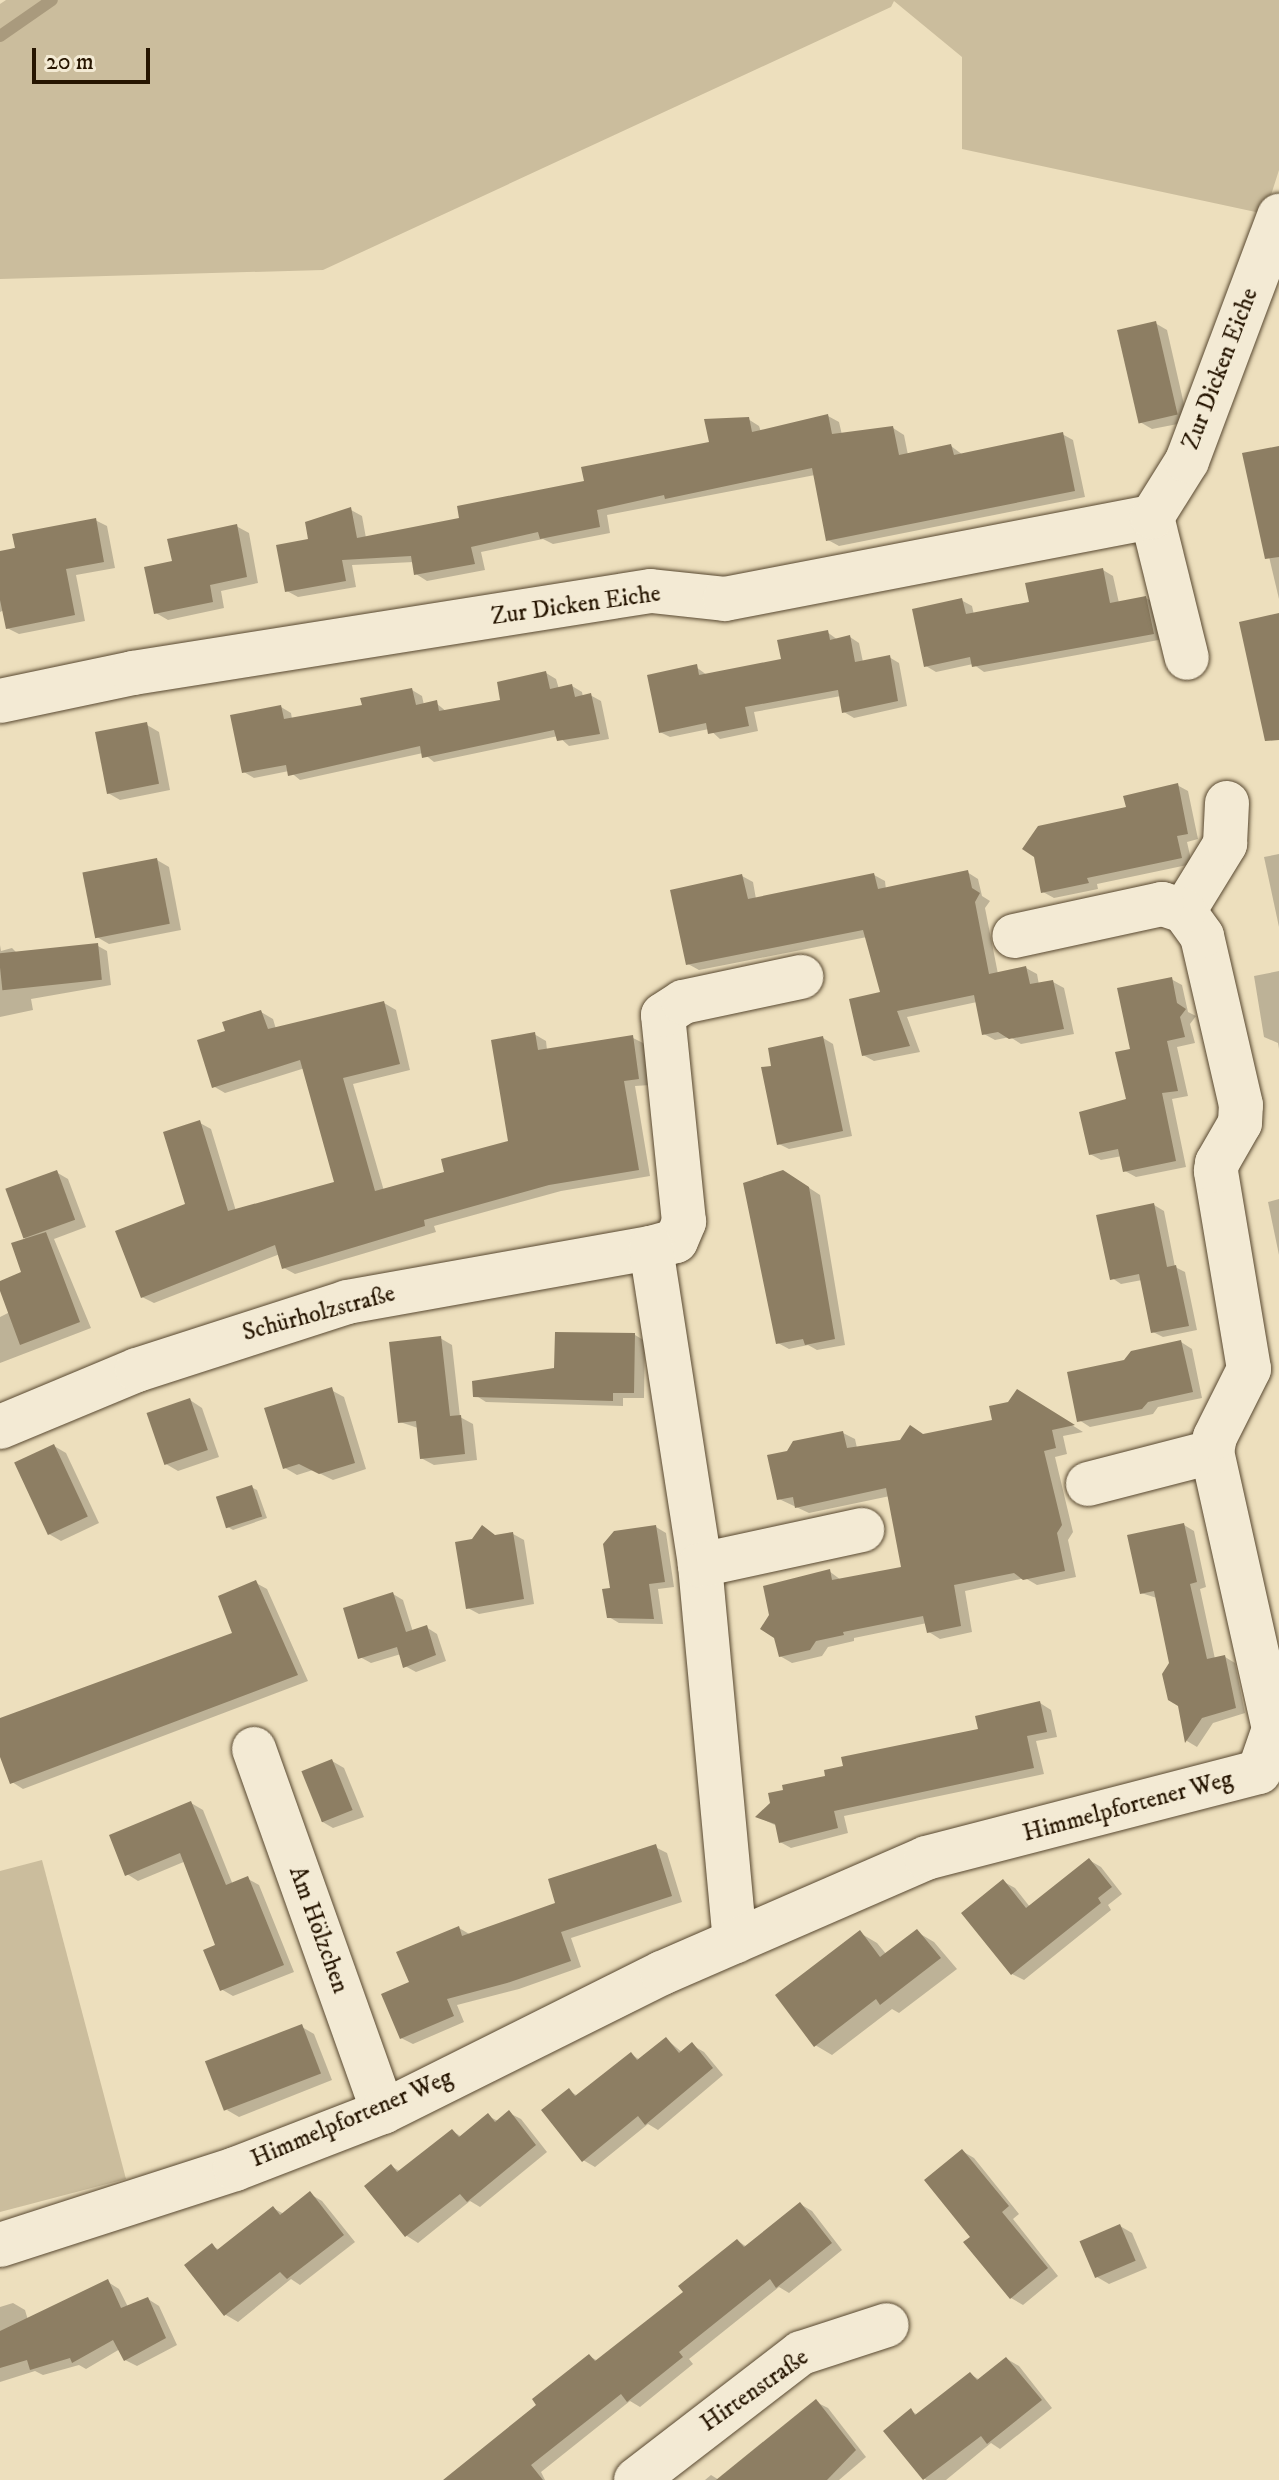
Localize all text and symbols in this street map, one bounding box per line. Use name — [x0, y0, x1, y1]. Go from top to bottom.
scale bar — [36, 32, 154, 82]
text: 20 m — [46, 47, 94, 77]
street label: Zur Dicken Eiche — [1177, 284, 1265, 454]
street label: Zur Dicken Eiche — [489, 580, 663, 632]
street label: Schürholzstraße — [240, 1280, 398, 1348]
street label: Himmelpfortener Weg — [1020, 1765, 1236, 1849]
street label: Am Hölzchen — [282, 1863, 354, 1997]
street label: Himmelpfortener Weg — [247, 2064, 457, 2174]
street label: Hirtenstraße — [696, 2343, 814, 2439]

